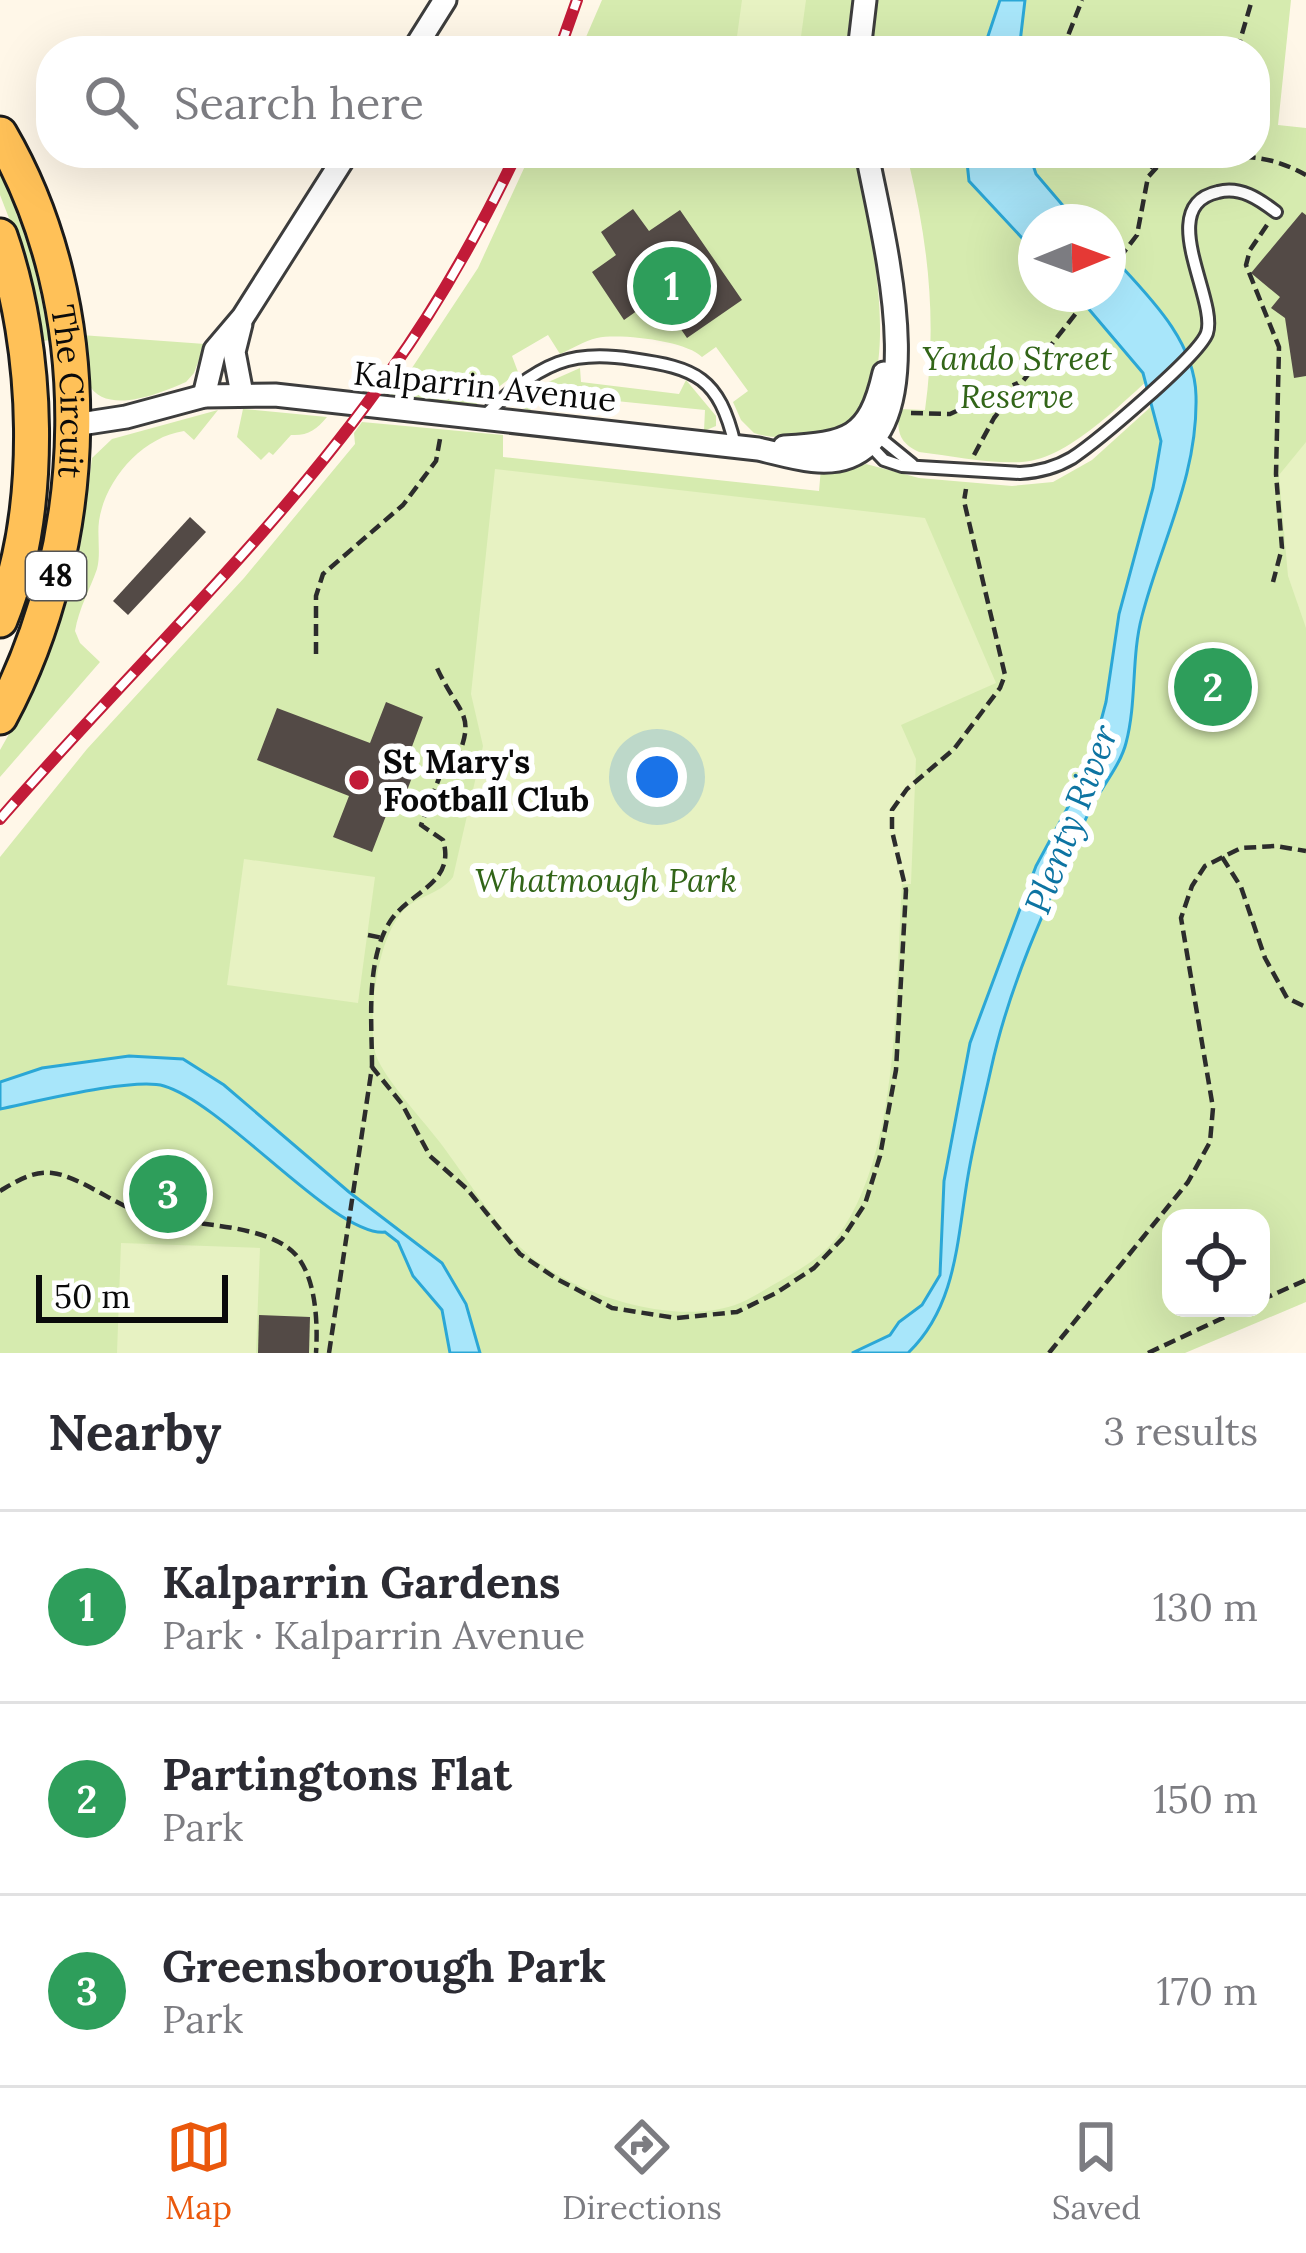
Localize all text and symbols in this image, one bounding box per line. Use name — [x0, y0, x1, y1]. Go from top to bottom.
search box — [36, 36, 1270, 168]
icon: search — [78, 69, 144, 135]
text: Search here — [174, 74, 424, 131]
north arrow — [1018, 204, 1126, 312]
pin: 1 — [633, 241, 711, 331]
street label: The Circuit — [42, 302, 94, 480]
park label: Yando Street Reserve — [922, 337, 1112, 417]
street label: Kalparrin Avenue — [352, 351, 618, 421]
road number: 48 — [26, 552, 86, 600]
pin: 2 — [1174, 642, 1252, 732]
water label: Plenty River — [1014, 717, 1128, 920]
place label: St Mary's Football Club — [383, 740, 589, 820]
your location — [627, 747, 687, 807]
marker: St Mary's Football Club — [346, 767, 372, 793]
park label: Whatmough Park — [475, 859, 737, 901]
pin: 3 — [129, 1149, 207, 1239]
map controls — [1162, 1209, 1270, 1317]
button: locate — [1162, 1209, 1270, 1317]
scale bar — [36, 1269, 228, 1322]
text: 50 m — [54, 1275, 131, 1317]
text: Nearby — [48, 1399, 221, 1464]
text: 3 results — [1103, 1406, 1258, 1456]
text: Kalparrin Gardens — [162, 1553, 561, 1610]
text: 1 — [79, 1582, 95, 1632]
text: 130 m — [1153, 1582, 1258, 1632]
text: Park · Kalparrin Avenue — [162, 1610, 585, 1660]
text: Partingtons Flat — [162, 1745, 512, 1802]
text: 2 — [77, 1774, 97, 1824]
text: 150 m — [1153, 1774, 1258, 1824]
text: Park — [162, 1802, 243, 1852]
text: Greensborough Park — [162, 1937, 606, 1994]
text: 3 — [76, 1966, 98, 2016]
text: 170 m — [1156, 1966, 1258, 2016]
text: Park — [162, 1994, 243, 2044]
tab: Map — [165, 2114, 232, 2228]
tab: Directions — [562, 2114, 722, 2228]
tab: Saved — [1052, 2114, 1141, 2228]

